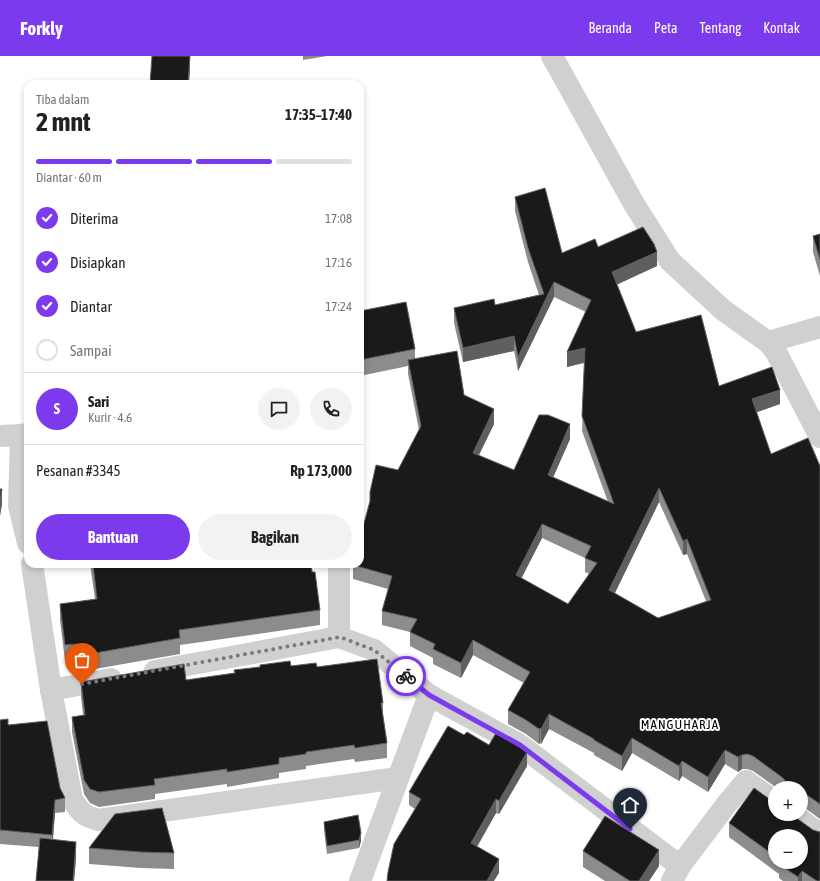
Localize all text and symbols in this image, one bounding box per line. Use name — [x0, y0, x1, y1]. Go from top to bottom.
text: Forkly — [20, 17, 63, 39]
text: Beranda — [589, 20, 632, 36]
text: Peta — [654, 20, 678, 36]
text: Tentang — [700, 20, 741, 36]
text: Kontak — [763, 20, 800, 36]
text: Tiba dalam — [36, 92, 89, 107]
text: 17:35–17:40 — [285, 106, 352, 123]
text: 2 mnt — [36, 107, 91, 137]
text: Diantar · 60 m — [36, 170, 102, 185]
icon: check — [36, 207, 58, 229]
text: Diterima — [70, 210, 118, 227]
text: 17:08 — [325, 211, 352, 226]
icon: check — [36, 251, 58, 273]
text: Disiapkan — [70, 254, 126, 271]
text: 17:16 — [325, 255, 352, 270]
icon: check — [36, 295, 58, 317]
text: Diantar — [70, 298, 112, 315]
text: 17:24 — [325, 299, 352, 314]
text: Sampai — [70, 342, 112, 359]
button: chat — [258, 388, 300, 430]
button: phone — [310, 388, 352, 430]
text: Sari — [88, 393, 109, 410]
text: S — [54, 400, 60, 417]
text: Kurir · 4.6 — [88, 410, 132, 425]
text: Pesanan #3345 — [36, 462, 121, 479]
text: Rp 173,000 — [290, 462, 352, 479]
button: Bantuan — [36, 514, 190, 560]
button: Bagikan — [198, 514, 352, 560]
pin — [65, 643, 99, 684]
icon: bag — [71, 649, 93, 671]
courier — [386, 656, 426, 696]
icon: bike — [395, 665, 417, 687]
district label: MANGUHARJA — [641, 717, 719, 732]
map controls — [768, 781, 808, 869]
button: + — [768, 781, 808, 821]
pin — [613, 788, 647, 829]
icon: home — [619, 794, 641, 816]
button: − — [768, 829, 808, 869]

